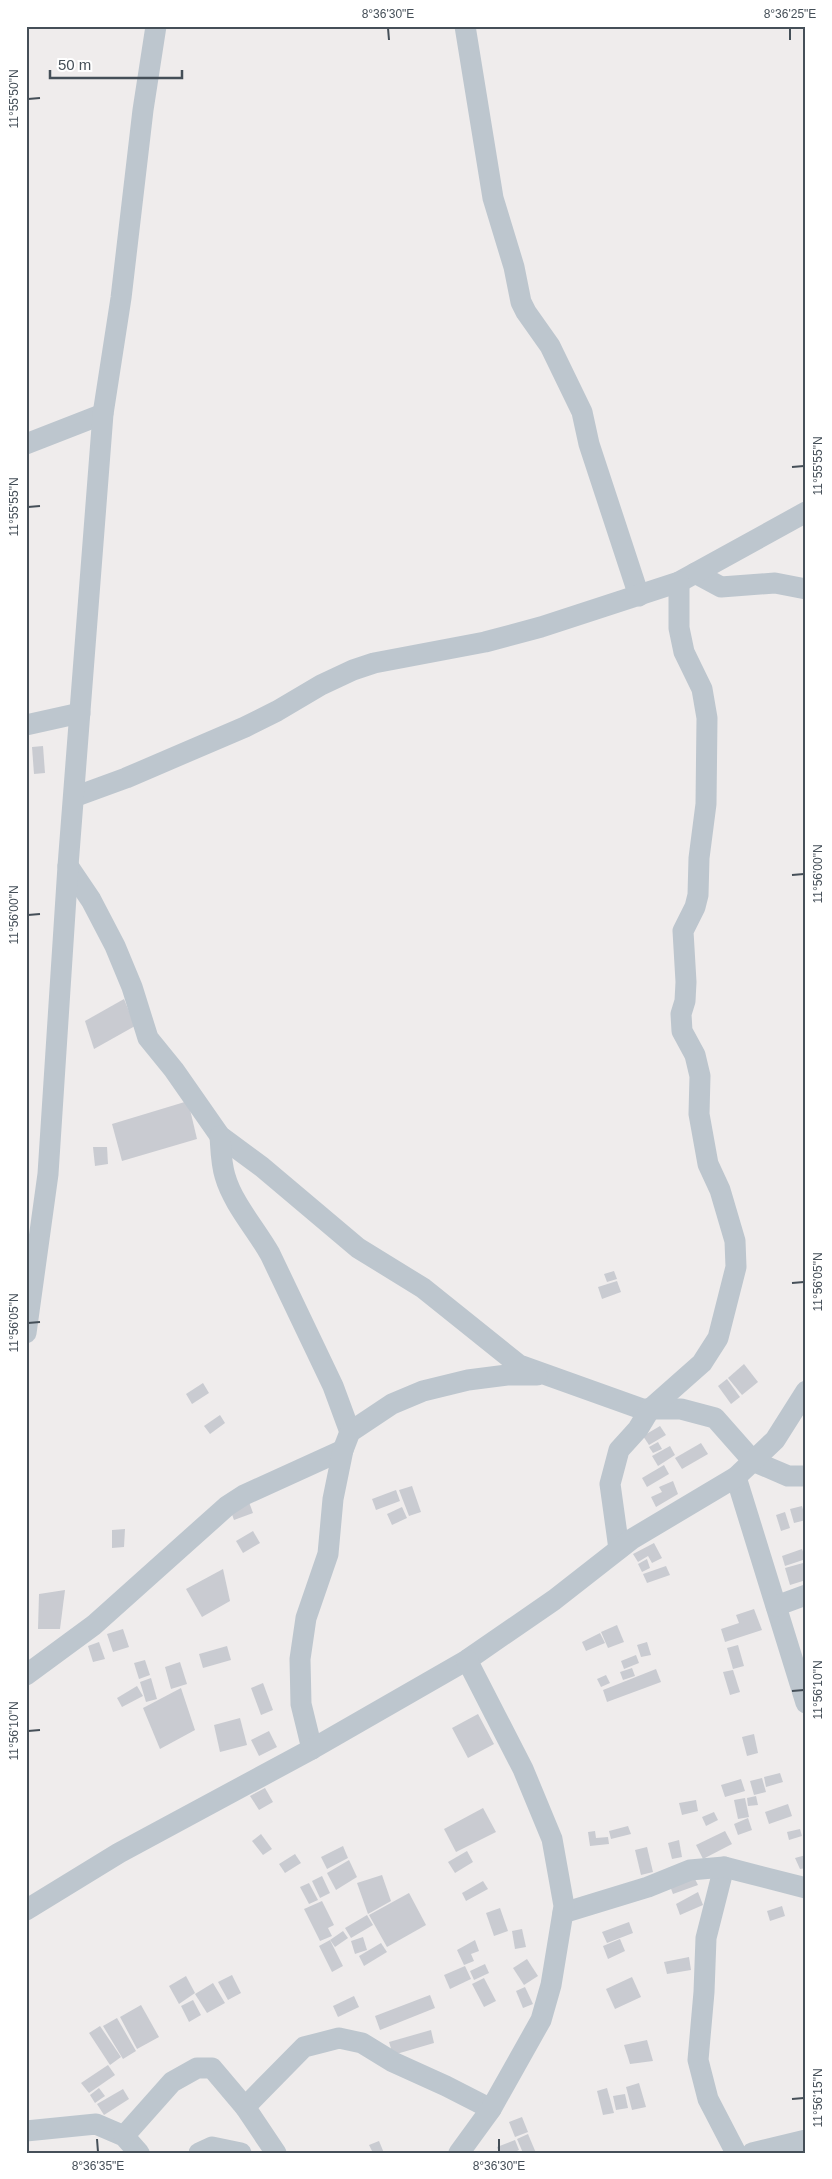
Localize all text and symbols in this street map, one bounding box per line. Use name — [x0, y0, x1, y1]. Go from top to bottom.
text: 8°36'30"E — [362, 7, 414, 21]
text: 8°36'25"E — [764, 7, 816, 21]
scale bar — [50, 48, 182, 80]
text: 50 m — [58, 56, 91, 73]
text: 11°55'50"N — [7, 69, 21, 129]
text: 11°55'55"N — [811, 436, 825, 496]
text: 11°55'55"N — [7, 477, 21, 537]
text: 11°56'00"N — [811, 844, 825, 904]
text: 11°56'00"N — [7, 885, 21, 945]
text: 11°56'05"N — [811, 1252, 825, 1312]
text: 11°56'05"N — [7, 1293, 21, 1353]
text: 11°56'10"N — [811, 1660, 825, 1720]
text: 11°56'10"N — [7, 1701, 21, 1761]
text: 11°56'15"N — [811, 2068, 825, 2128]
text: 8°36'35"E — [72, 2159, 124, 2173]
text: 8°36'30"E — [473, 2159, 525, 2173]

